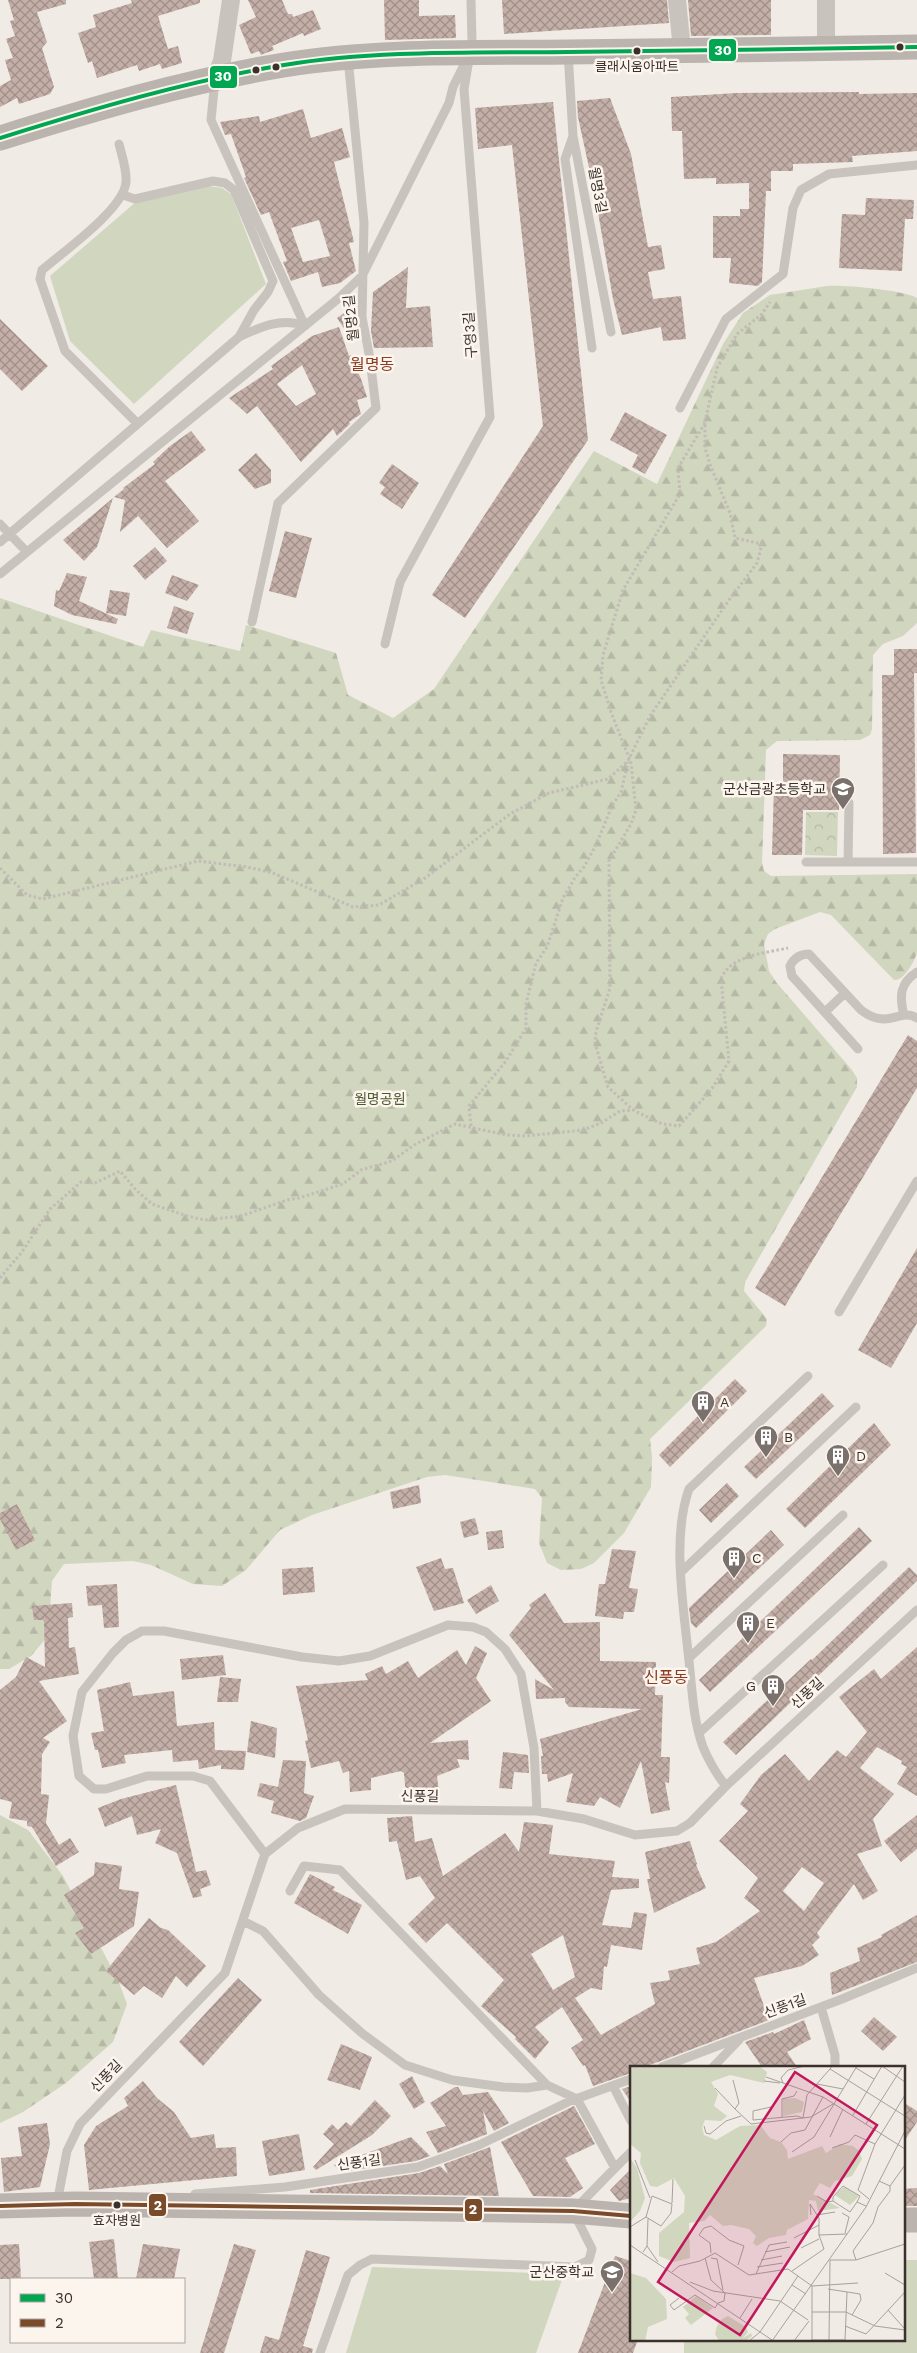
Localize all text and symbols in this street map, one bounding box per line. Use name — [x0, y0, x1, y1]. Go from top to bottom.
line badge: 30 — [708, 38, 737, 62]
text: 30 — [714, 42, 732, 58]
unlabelled marker — [895, 42, 905, 52]
marker: 클래시움아파트 — [632, 46, 642, 56]
place label: 클래시움아파트 — [595, 59, 679, 74]
unlabelled marker — [271, 62, 281, 72]
line badge: 30 — [209, 65, 238, 89]
unlabelled marker — [251, 65, 261, 75]
text: 30 — [214, 68, 232, 84]
street label: 월명3길 — [586, 165, 610, 215]
street label: 월명2길 — [341, 294, 361, 342]
street label: 구영3길 — [460, 311, 480, 359]
district label: 월명동 — [350, 355, 394, 374]
school or university icon: 군산금광초등학교 — [830, 776, 856, 810]
place label: 군산금광초등학교 — [723, 781, 826, 797]
park label: 월명공원 — [354, 1091, 406, 1107]
building icon: A — [690, 1389, 716, 1423]
place label: A — [720, 1394, 729, 1410]
building icon: B — [753, 1424, 779, 1458]
place label: B — [784, 1429, 793, 1445]
building icon: D — [825, 1443, 851, 1477]
place label: D — [856, 1448, 866, 1464]
building icon: C — [721, 1545, 747, 1579]
place label: C — [752, 1550, 762, 1566]
building icon: E — [735, 1610, 761, 1644]
place label: E — [766, 1615, 775, 1631]
district label: 신풍동 — [644, 1668, 688, 1687]
building icon: G — [760, 1673, 786, 1707]
street label: 신풍길 — [787, 1674, 827, 1712]
place label: G — [746, 1678, 756, 1694]
street label: 신풍길 — [401, 1788, 439, 1804]
street label: 신풍1길 — [762, 1991, 808, 2021]
street label: 신풍길 — [87, 2057, 125, 2095]
inset map — [630, 2066, 904, 2340]
street label: 신풍1길 — [336, 2151, 382, 2173]
line badge: 2 — [148, 2193, 167, 2217]
text: 2 — [154, 2197, 162, 2213]
line badge: 2 — [464, 2198, 483, 2222]
marker: 효자병원 — [112, 2200, 122, 2210]
text: 2 — [469, 2201, 477, 2217]
place label: 효자병원 — [93, 2213, 141, 2228]
school or university icon: 군산중학교 — [599, 2259, 625, 2293]
place label: 군산중학교 — [530, 2264, 594, 2280]
legend — [10, 2278, 185, 2343]
text: 30 — [55, 2289, 73, 2307]
text: 2 — [55, 2314, 64, 2332]

